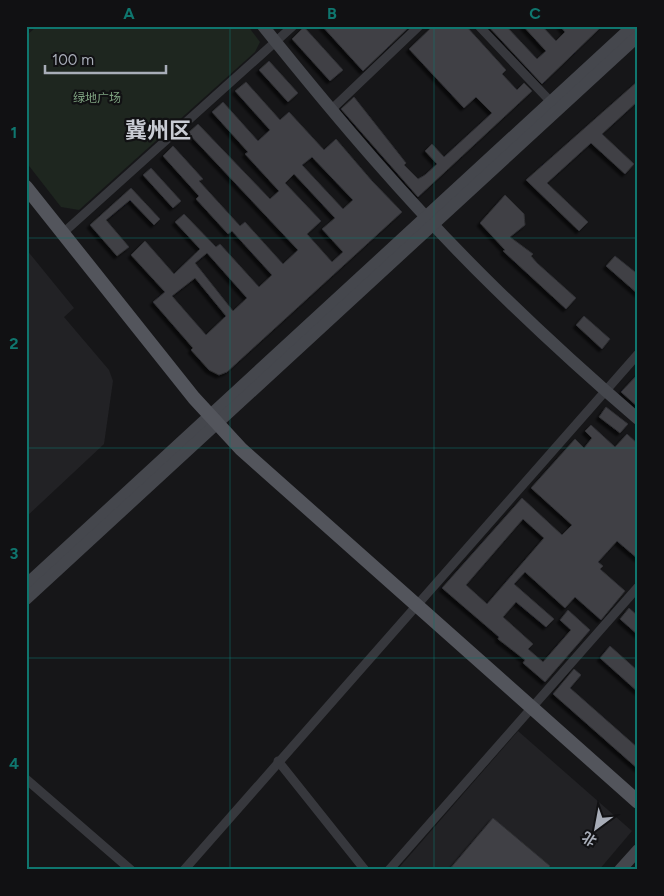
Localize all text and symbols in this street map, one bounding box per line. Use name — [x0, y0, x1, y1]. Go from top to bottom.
text: A — [123, 4, 135, 23]
text: B — [327, 4, 337, 23]
text: C — [529, 4, 541, 23]
scale bar — [45, 42, 166, 74]
text: 100 m — [52, 51, 94, 69]
park label: 绿地广场 — [73, 91, 121, 105]
district label: 冀州区 — [125, 117, 191, 144]
text: 1 — [11, 123, 17, 142]
text: 2 — [9, 334, 19, 353]
text: 3 — [10, 544, 19, 563]
text: 4 — [9, 754, 19, 773]
north arrow — [572, 804, 622, 854]
text: 北 — [579, 828, 600, 850]

